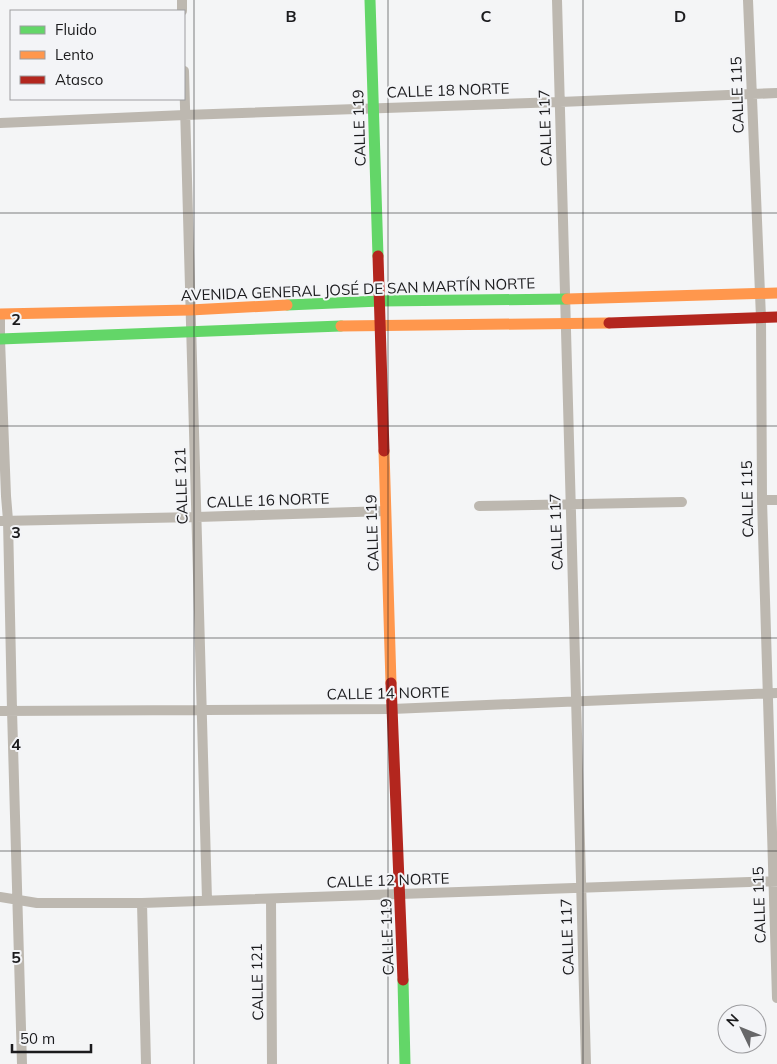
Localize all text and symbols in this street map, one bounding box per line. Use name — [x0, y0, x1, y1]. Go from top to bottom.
text: B — [285, 6, 297, 26]
text: C — [481, 6, 492, 26]
text: D — [674, 6, 686, 26]
legend — [10, 10, 185, 100]
text: Fluido — [55, 20, 97, 39]
text: Lento — [55, 45, 94, 64]
street label: CALLE 115 — [726, 56, 748, 134]
text: Atasco — [55, 70, 103, 89]
street label: CALLE 18 NORTE — [386, 78, 510, 102]
street label: CALLE 119 — [348, 89, 370, 167]
street label: CALLE 117 — [534, 89, 556, 167]
street label: AVENIDA GENERAL JOSÉ DE SAN MARTÍN NORTE — [181, 273, 536, 305]
text: 2 — [11, 309, 21, 329]
street label: CALLE 121 — [170, 447, 192, 525]
street label: CALLE 115 — [737, 460, 757, 538]
street label: CALLE 16 NORTE — [206, 488, 330, 512]
street label: CALLE 117 — [545, 493, 567, 571]
street label: CALLE 119 — [361, 494, 383, 572]
text: 3 — [11, 522, 21, 542]
street label: CALLE 14 NORTE — [326, 682, 450, 704]
text: 4 — [11, 734, 21, 754]
street label: CALLE 115 — [748, 866, 770, 944]
street label: CALLE 12 NORTE — [326, 868, 450, 892]
street label: CALLE 119 — [376, 898, 398, 976]
street label: CALLE 117 — [556, 898, 578, 976]
street label: CALLE 121 — [247, 943, 267, 1021]
text: 5 — [11, 947, 21, 967]
north arrow — [717, 1004, 767, 1054]
text: N — [722, 1010, 743, 1030]
scale bar — [12, 1022, 91, 1054]
text: 50 m — [20, 1029, 55, 1048]

